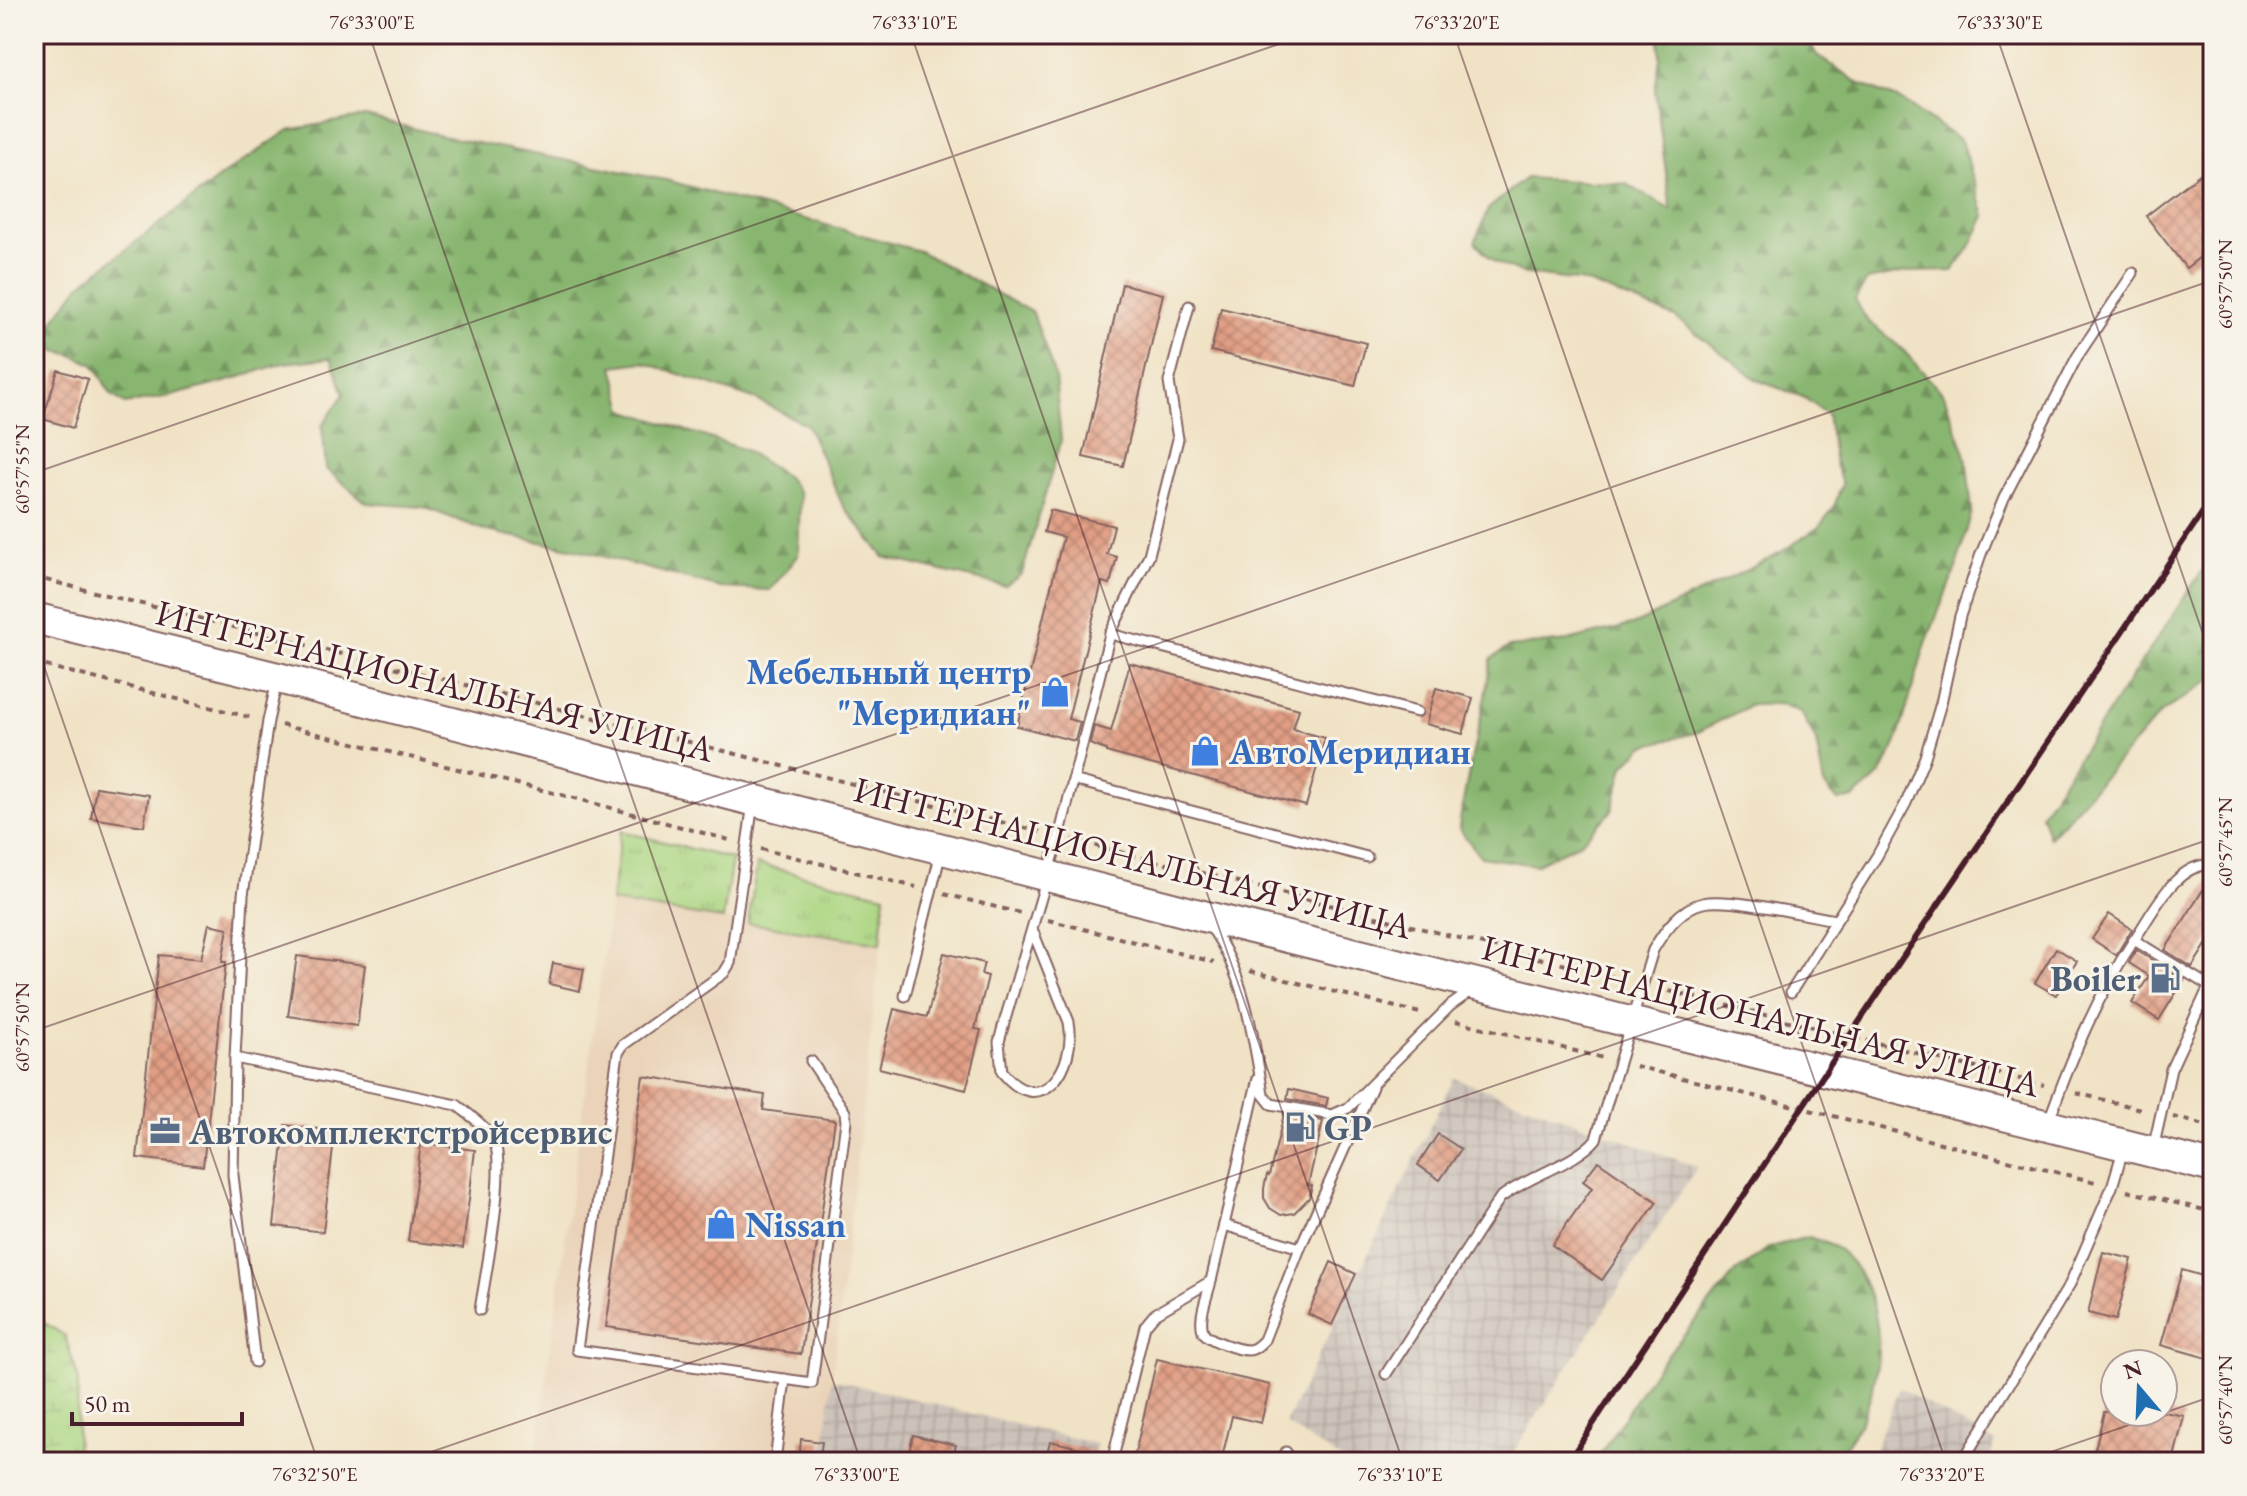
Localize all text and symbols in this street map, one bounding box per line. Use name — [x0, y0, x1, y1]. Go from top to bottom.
text: 76°33'00"E — [329, 9, 415, 35]
text: 76°33'10"E — [872, 9, 958, 35]
text: 76°33'20"E — [1414, 9, 1500, 35]
text: 76°33'30"E — [1957, 9, 2043, 35]
text: 60°57'50"N — [2212, 239, 2238, 329]
text: 60°57'55"N — [9, 424, 35, 514]
street label: ИНТЕРНАЦИОНАЛЬНАЯ УЛИЦА — [151, 588, 720, 773]
place label: Мебельный центр "Меридиан" — [746, 648, 1031, 736]
shop icon: Мебельный центр "Меридиан" — [1038, 675, 1072, 709]
place label: АвтоМеридиан — [1228, 728, 1471, 775]
shop icon: АвтоМеридиан — [1188, 734, 1222, 768]
street label: ИНТЕРНАЦИОНАЛЬНАЯ УЛИЦА — [849, 765, 1418, 950]
text: 60°57'45"N — [2212, 797, 2238, 887]
street label: ИНТЕРНАЦИОНАЛЬНАЯ УЛИЦА — [1477, 923, 2046, 1108]
place label: Boiler — [2050, 955, 2141, 1002]
fuel station icon: Boiler — [2148, 961, 2182, 995]
text: 60°57'50"N — [9, 982, 35, 1072]
place label: GP — [1324, 1104, 1372, 1151]
place label: Автокомплектстройсервис — [188, 1108, 613, 1155]
fuel station icon: GP — [1283, 1110, 1317, 1144]
office icon: Автокомплектстройсервис — [148, 1114, 182, 1148]
place label: Nissan — [745, 1201, 846, 1248]
shop icon: Nissan — [704, 1207, 738, 1241]
north arrow — [2099, 1348, 2179, 1428]
text: N — [2120, 1353, 2146, 1386]
text: 60°57'40"N — [2212, 1355, 2238, 1445]
scale bar — [72, 1376, 242, 1426]
text: 50 m — [84, 1388, 131, 1419]
text: 76°32'50"E — [272, 1461, 358, 1487]
text: 76°33'00"E — [814, 1461, 900, 1487]
text: 76°33'10"E — [1357, 1461, 1443, 1487]
text: 76°33'20"E — [1899, 1461, 1985, 1487]

